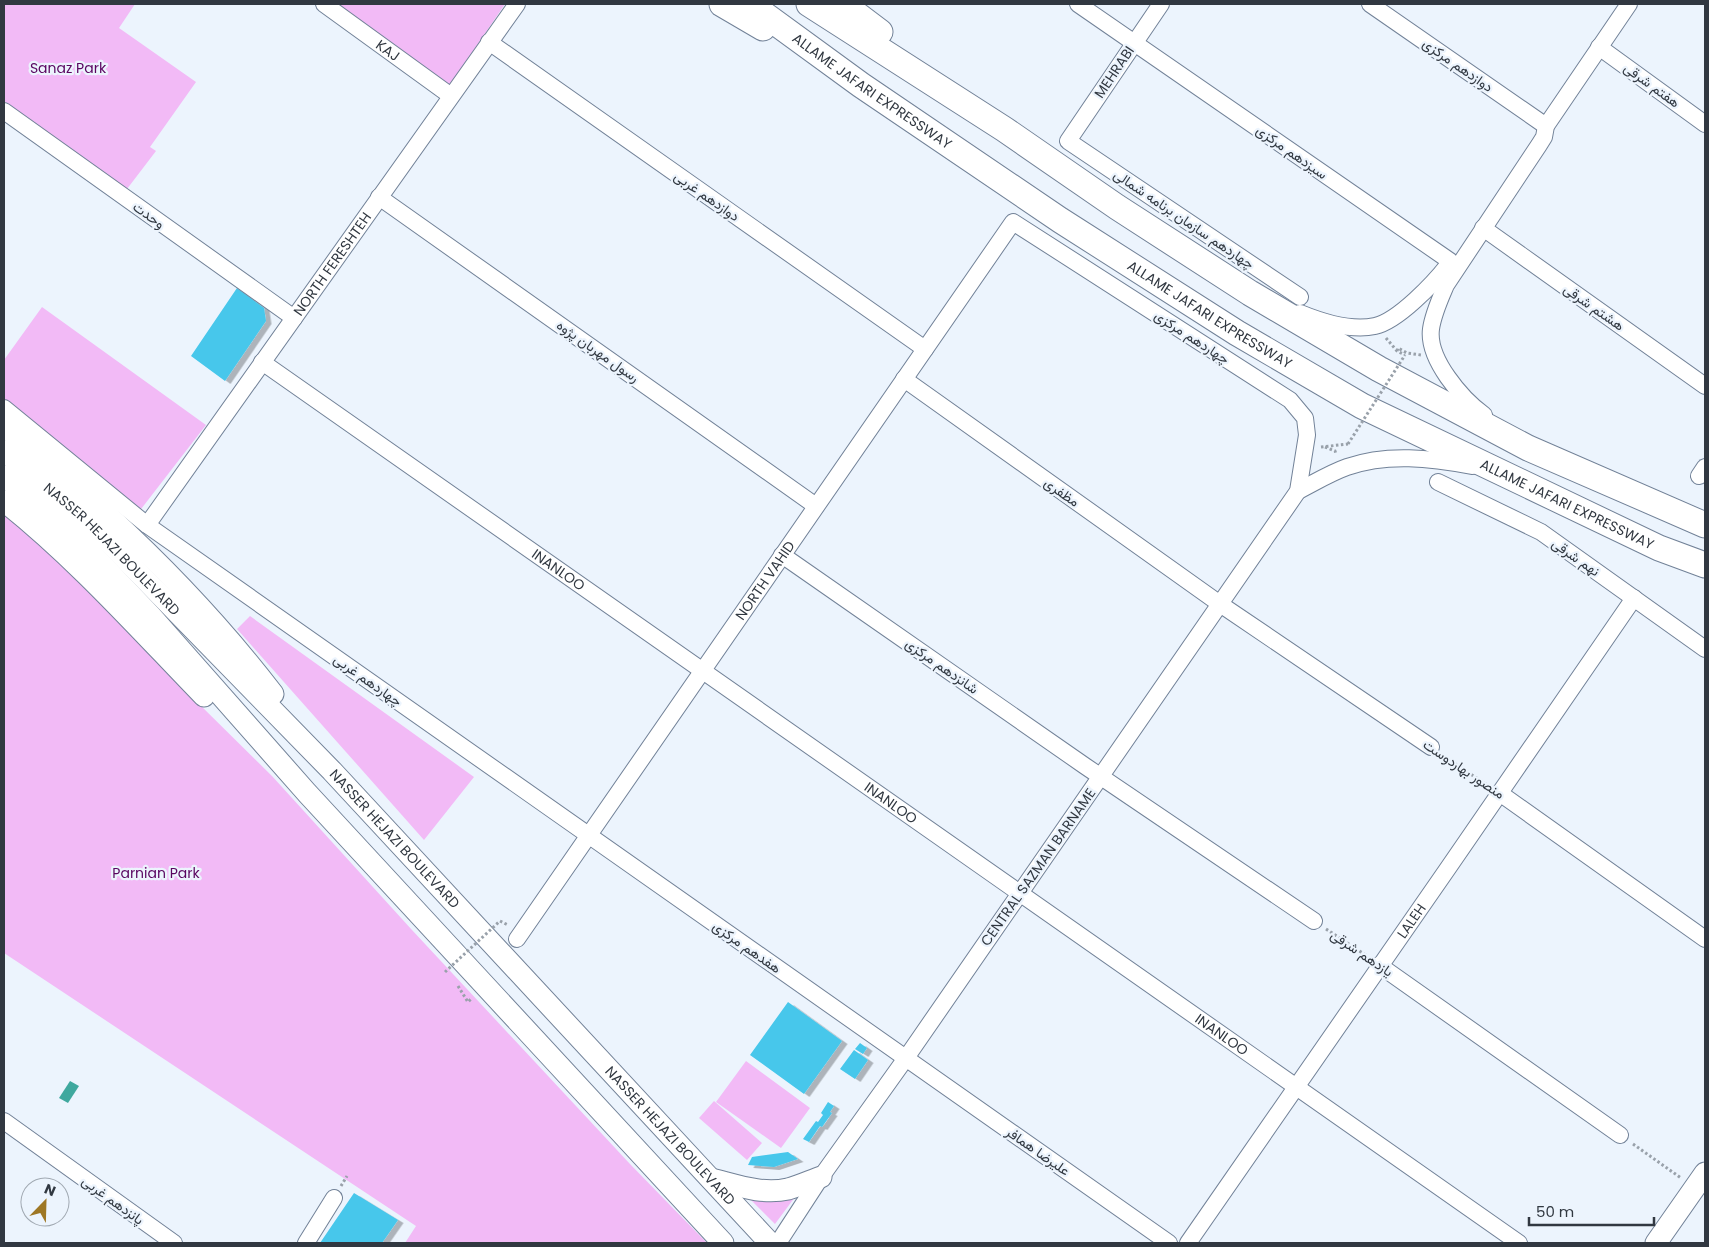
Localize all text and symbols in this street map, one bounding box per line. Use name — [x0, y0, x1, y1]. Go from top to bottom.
street label: ALLAME JAFARI EXPRESSWAY — [788, 28, 956, 154]
street label: دوازدهم مرکزی — [1419, 33, 1498, 97]
street label: KAJ — [372, 35, 404, 66]
street label: MEHRABI — [1089, 42, 1139, 102]
park label: Sanaz Park — [30, 58, 107, 78]
street label: هفتم شرقی — [1620, 58, 1685, 112]
street label: سیزدهم مرکزی — [1252, 120, 1332, 184]
street label: چهاردهم سازمان برنامه شمالی — [1110, 164, 1258, 274]
street label: دوازدهم غربی — [670, 166, 744, 226]
street label: وحدت — [129, 197, 169, 233]
street label: NORTH FERESHTEH — [289, 208, 376, 320]
street label: ALLAME JAFARI EXPRESSWAY — [1124, 256, 1296, 373]
street label: هشتم شرقی — [1560, 279, 1629, 335]
street label: چهاردهم مرکزی — [1151, 305, 1233, 369]
street label: رسول مهربان پژوه — [553, 315, 644, 387]
street label: ALLAME JAFARI EXPRESSWAY — [1477, 454, 1657, 554]
street label: مظفری — [1040, 473, 1084, 511]
street label: NASSER HEJAZI BOULEVARD — [39, 478, 185, 620]
street label: نهم شرقی — [1548, 533, 1604, 581]
street label: NORTH VAHID — [731, 537, 800, 624]
street label: INANLOO — [528, 544, 589, 595]
street label: شانزدهم مرکزی — [901, 633, 983, 699]
street label: چهاردهم غربی — [330, 649, 406, 711]
street label: منصور بهاردوست — [1419, 734, 1509, 804]
street label: NASSER HEJAZI BOULEVARD — [325, 765, 465, 913]
street label: INANLOO — [860, 777, 921, 828]
street label: CENTRAL SAZMAN BARNAME — [976, 784, 1100, 950]
park label: Parnian Park — [112, 863, 200, 883]
street label: LALEH — [1392, 899, 1431, 942]
street label: هفدهم مرکزی — [709, 916, 786, 978]
street label: یازدهم شرقی — [1327, 925, 1397, 981]
street label: INANLOO — [1191, 1009, 1252, 1060]
street label: NASSER HEJAZI BOULEVARD — [601, 1062, 740, 1210]
street label: علیرضا همافر — [1001, 1121, 1074, 1180]
street label: پانزدهم غربی — [78, 1171, 148, 1229]
north arrow — [20, 1177, 70, 1227]
text: N — [41, 1179, 59, 1201]
scale bar — [1529, 1194, 1654, 1226]
text: 50 m — [1536, 1201, 1574, 1222]

